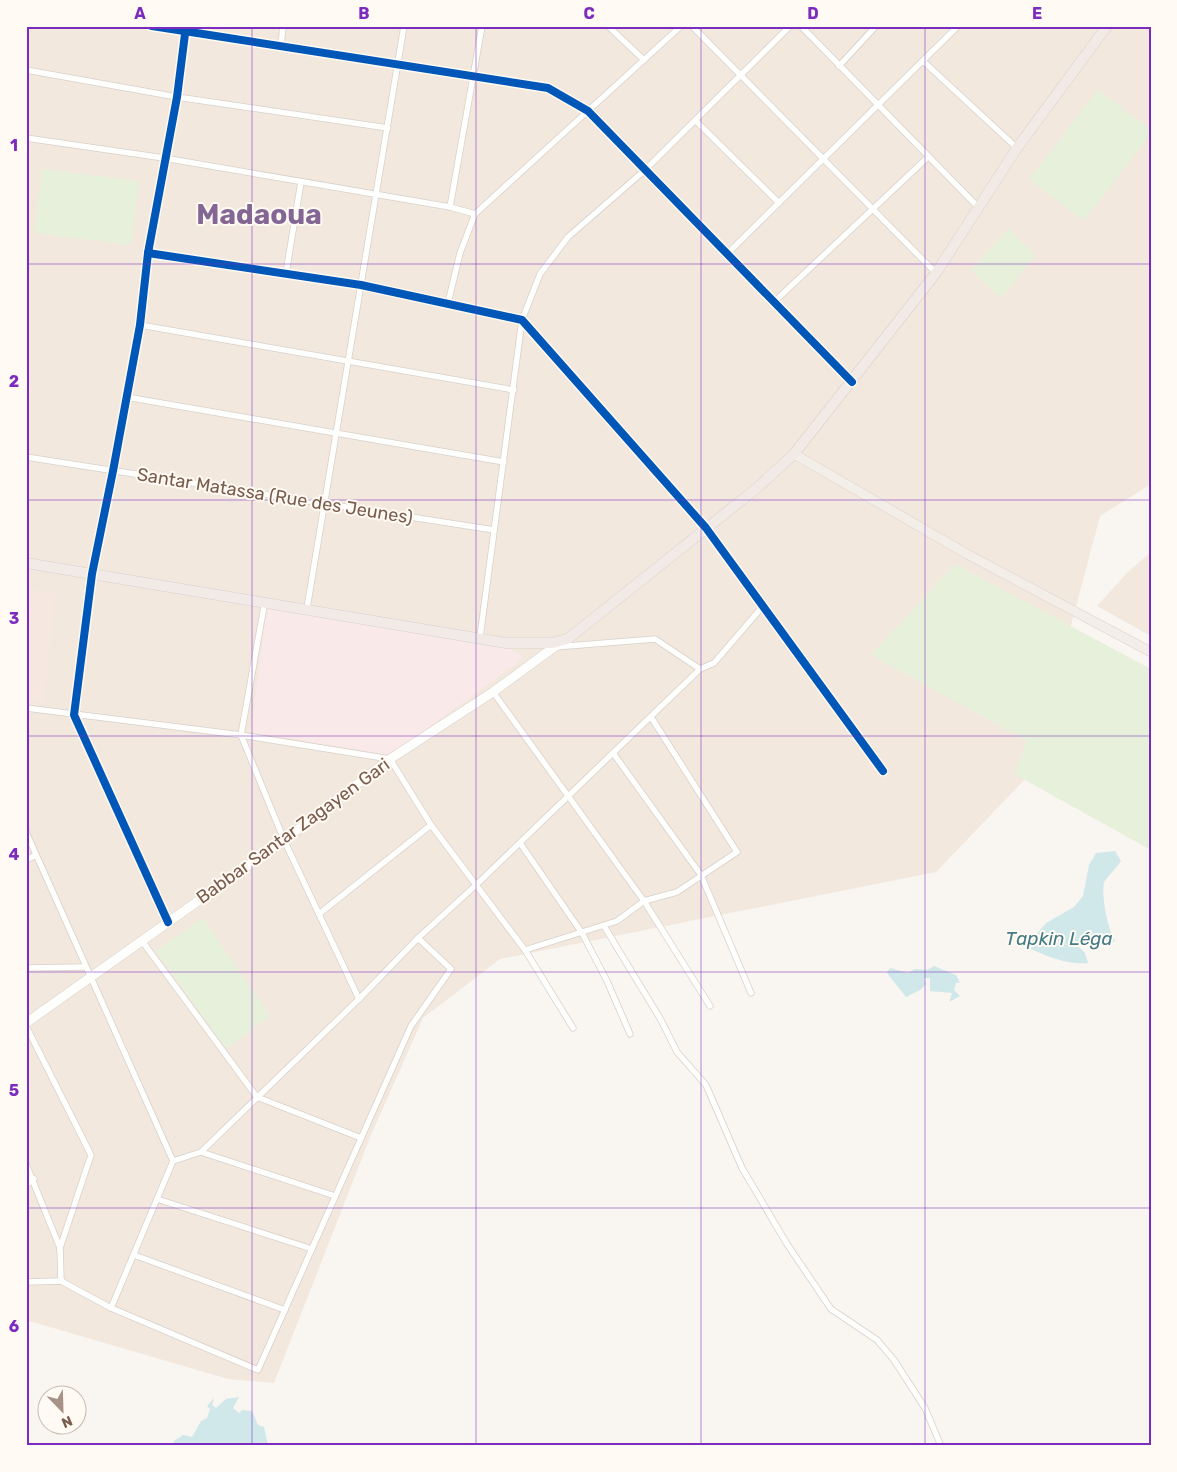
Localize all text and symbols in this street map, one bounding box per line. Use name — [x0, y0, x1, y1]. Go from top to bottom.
text: A — [134, 4, 146, 23]
text: B — [358, 4, 370, 23]
text: C — [583, 4, 595, 23]
text: D — [807, 4, 819, 23]
text: E — [1032, 4, 1042, 23]
text: 1 — [10, 136, 18, 155]
district label: Madaoua — [196, 198, 322, 231]
text: 2 — [9, 372, 19, 391]
street label: Santar Matassa (Rue des Jeunes) — [135, 463, 415, 529]
text: 3 — [9, 609, 19, 628]
street label: Babbar Santar Zagayen Gari — [192, 753, 394, 909]
text: 4 — [9, 845, 20, 864]
water label: Tapkin Léga — [1005, 927, 1113, 950]
text: 5 — [9, 1081, 19, 1100]
text: 6 — [9, 1317, 19, 1336]
north arrow — [38, 1384, 88, 1434]
text: N — [59, 1412, 75, 1431]

